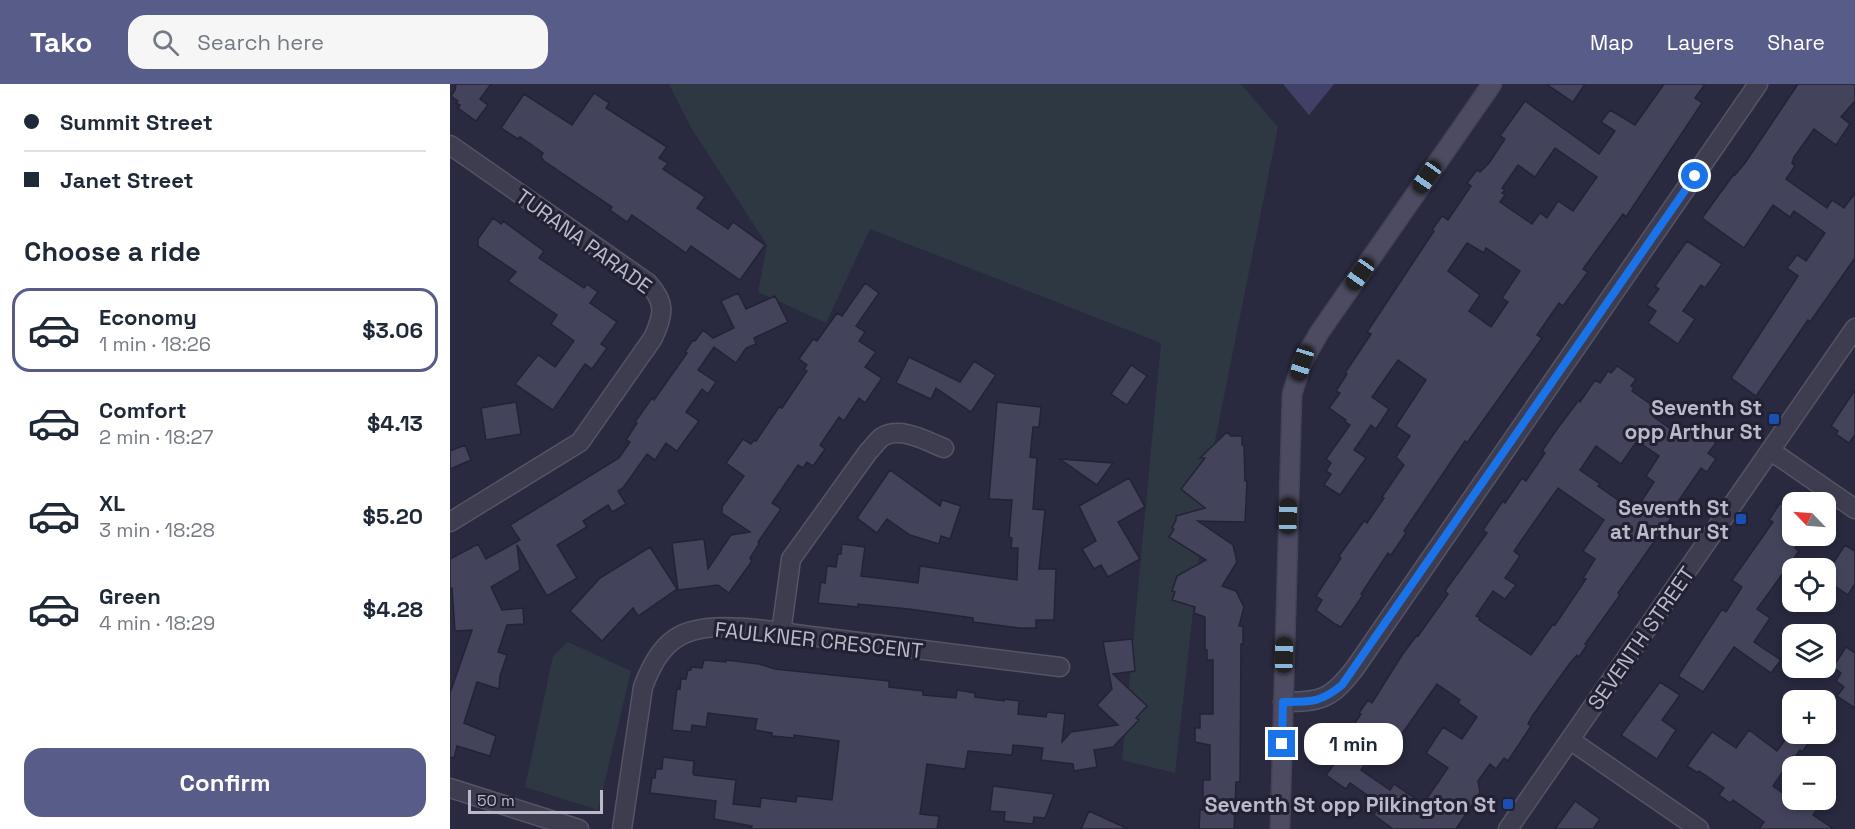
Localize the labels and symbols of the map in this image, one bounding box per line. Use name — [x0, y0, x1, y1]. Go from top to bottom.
car — [1409, 157, 1445, 197]
route start — [1681, 162, 1708, 189]
street label: TURANA PARADE — [511, 182, 657, 300]
car — [1342, 254, 1378, 294]
car — [1288, 343, 1316, 383]
place label: Seventh St opp Arthur St — [1624, 394, 1762, 445]
marker: Seventh St opp Arthur St — [1767, 412, 1781, 426]
north arrow — [1782, 492, 1836, 546]
place label: Seventh St at Arthur St — [1610, 494, 1729, 545]
car — [1279, 498, 1297, 534]
marker: Seventh St at Arthur St — [1734, 512, 1748, 526]
street label: SEVENTH STREET — [1582, 561, 1700, 715]
street label: FAULKNER CRESCENT — [714, 616, 924, 664]
car — [1275, 637, 1293, 673]
callout: 1 min — [1303, 723, 1402, 765]
route end — [1268, 730, 1295, 757]
scale bar — [468, 787, 603, 814]
place label: Seventh St opp Pilkington St — [1205, 791, 1496, 818]
marker: Seventh St opp Pilkington St — [1501, 797, 1515, 811]

